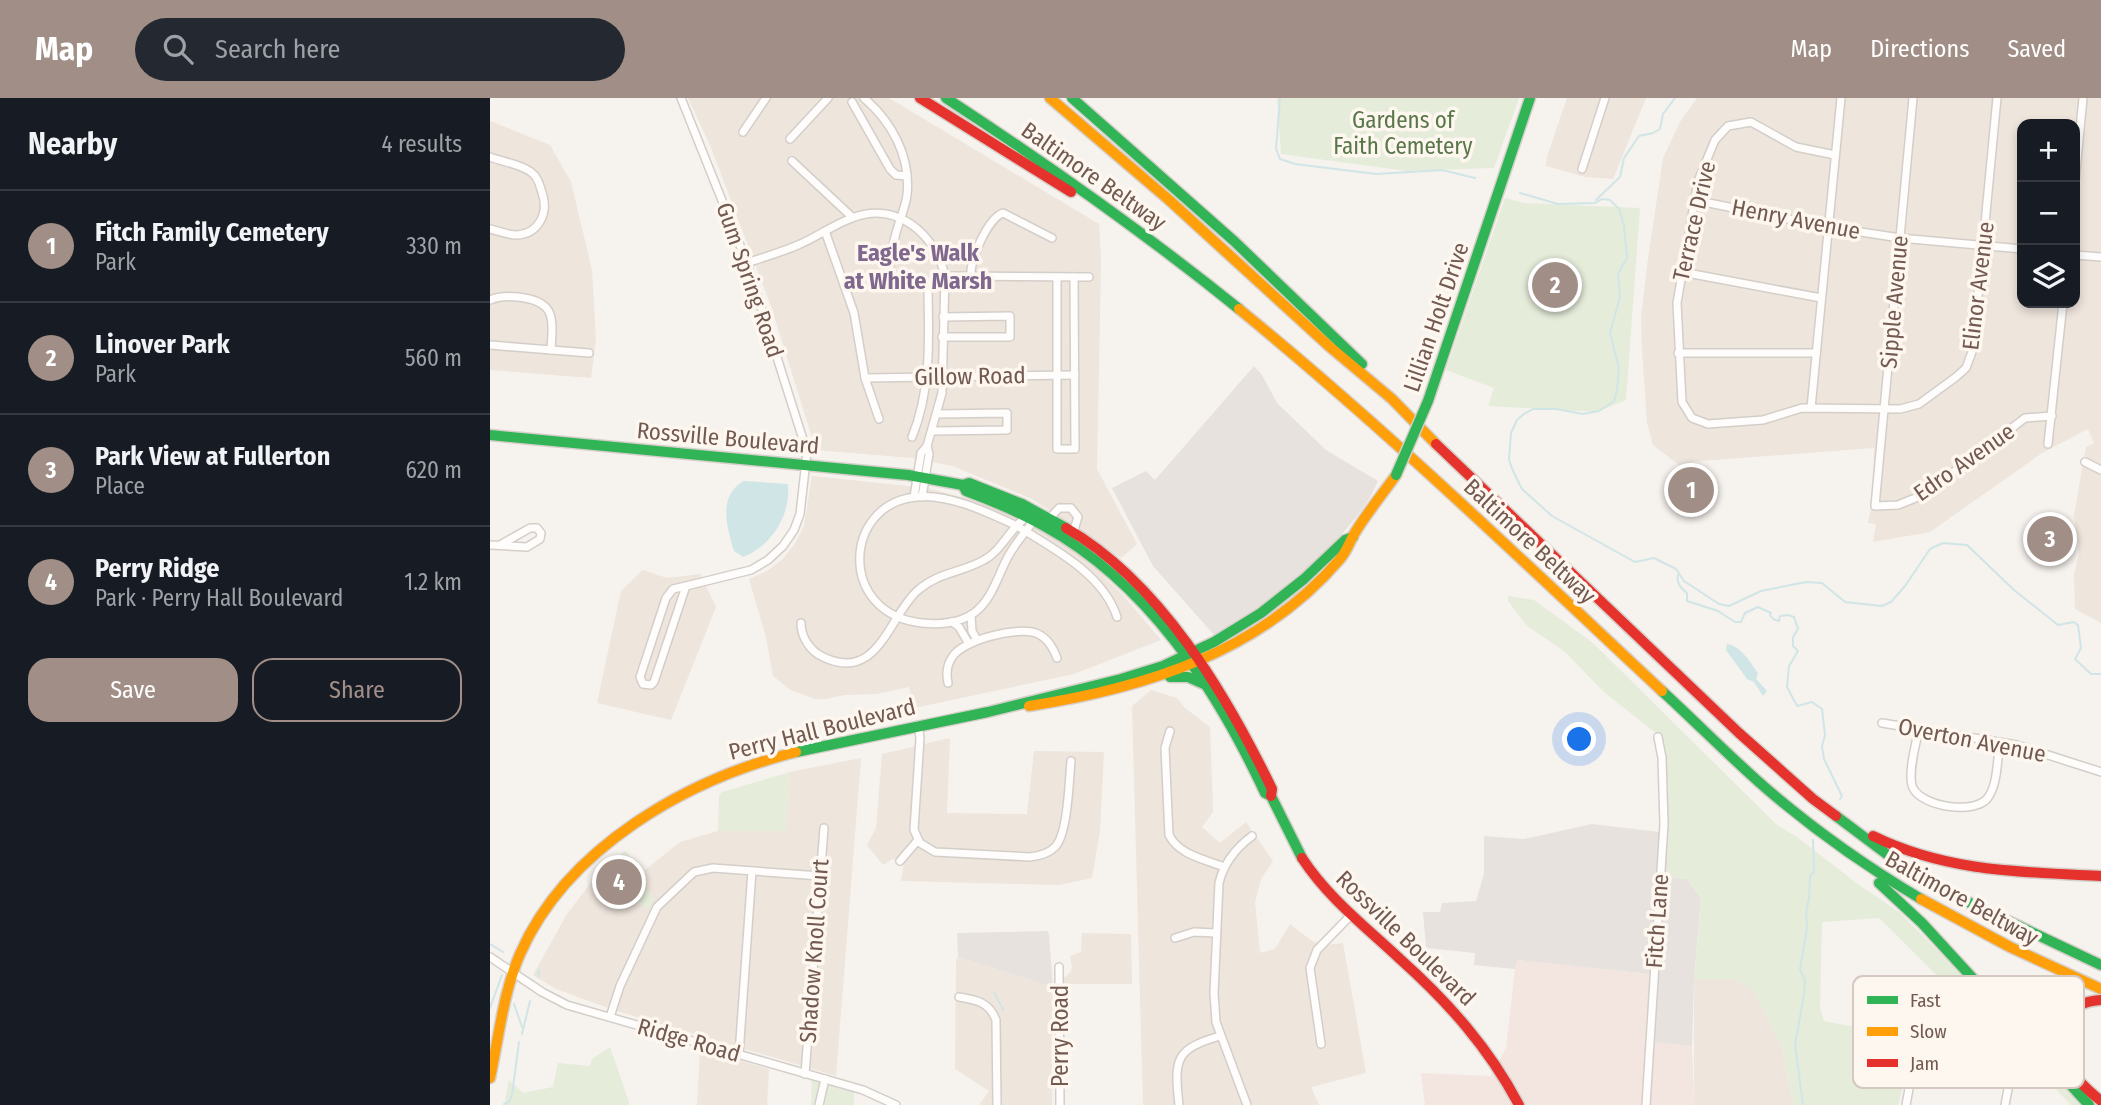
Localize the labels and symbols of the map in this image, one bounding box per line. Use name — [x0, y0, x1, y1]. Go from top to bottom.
park label: Gardens of Faith Cemetery — [1333, 106, 1473, 160]
street label: Baltimore Beltway — [1016, 116, 1172, 237]
street label: Terrace Drive — [1667, 158, 1721, 284]
street label: Henry Avenue — [1729, 193, 1863, 245]
street label: Gum Spring Road — [710, 199, 790, 361]
street label: Elinor Avenue — [1956, 220, 2000, 352]
street label: Sipple Avenue — [1874, 234, 1914, 370]
street label: Lillian Holt Drive — [1397, 238, 1475, 396]
district label: Eagle's Walk at White Marsh — [844, 239, 992, 295]
pin: 2 — [1532, 259, 1578, 311]
street label: Gillow Road — [914, 361, 1026, 391]
street label: Rossville Boulevard — [636, 416, 820, 460]
street label: Edro Avenue — [1908, 417, 2020, 507]
pin: 1 — [1668, 464, 1714, 516]
street label: Baltimore Beltway — [1458, 473, 1602, 610]
pin: 3 — [2027, 513, 2073, 565]
street label: Perry Hall Boulevard — [726, 692, 918, 766]
street label: Overton Avenue — [1896, 712, 2048, 768]
your location — [1562, 722, 1596, 756]
street label: Baltimore Beltway — [1881, 844, 2044, 952]
pin: 4 — [596, 856, 642, 908]
street label: Shadow Knoll Court — [794, 858, 834, 1044]
street label: Rossville Boulevard — [1330, 864, 1482, 1012]
street label: Fitch Lane — [1640, 873, 1674, 969]
legend — [1853, 976, 2084, 1088]
street label: Perry Road — [1046, 985, 1074, 1087]
text: Fast — [1910, 989, 1941, 1012]
street label: Ridge Road — [634, 1012, 744, 1068]
text: Slow — [1910, 1020, 1947, 1043]
text: Jam — [1910, 1052, 1939, 1075]

